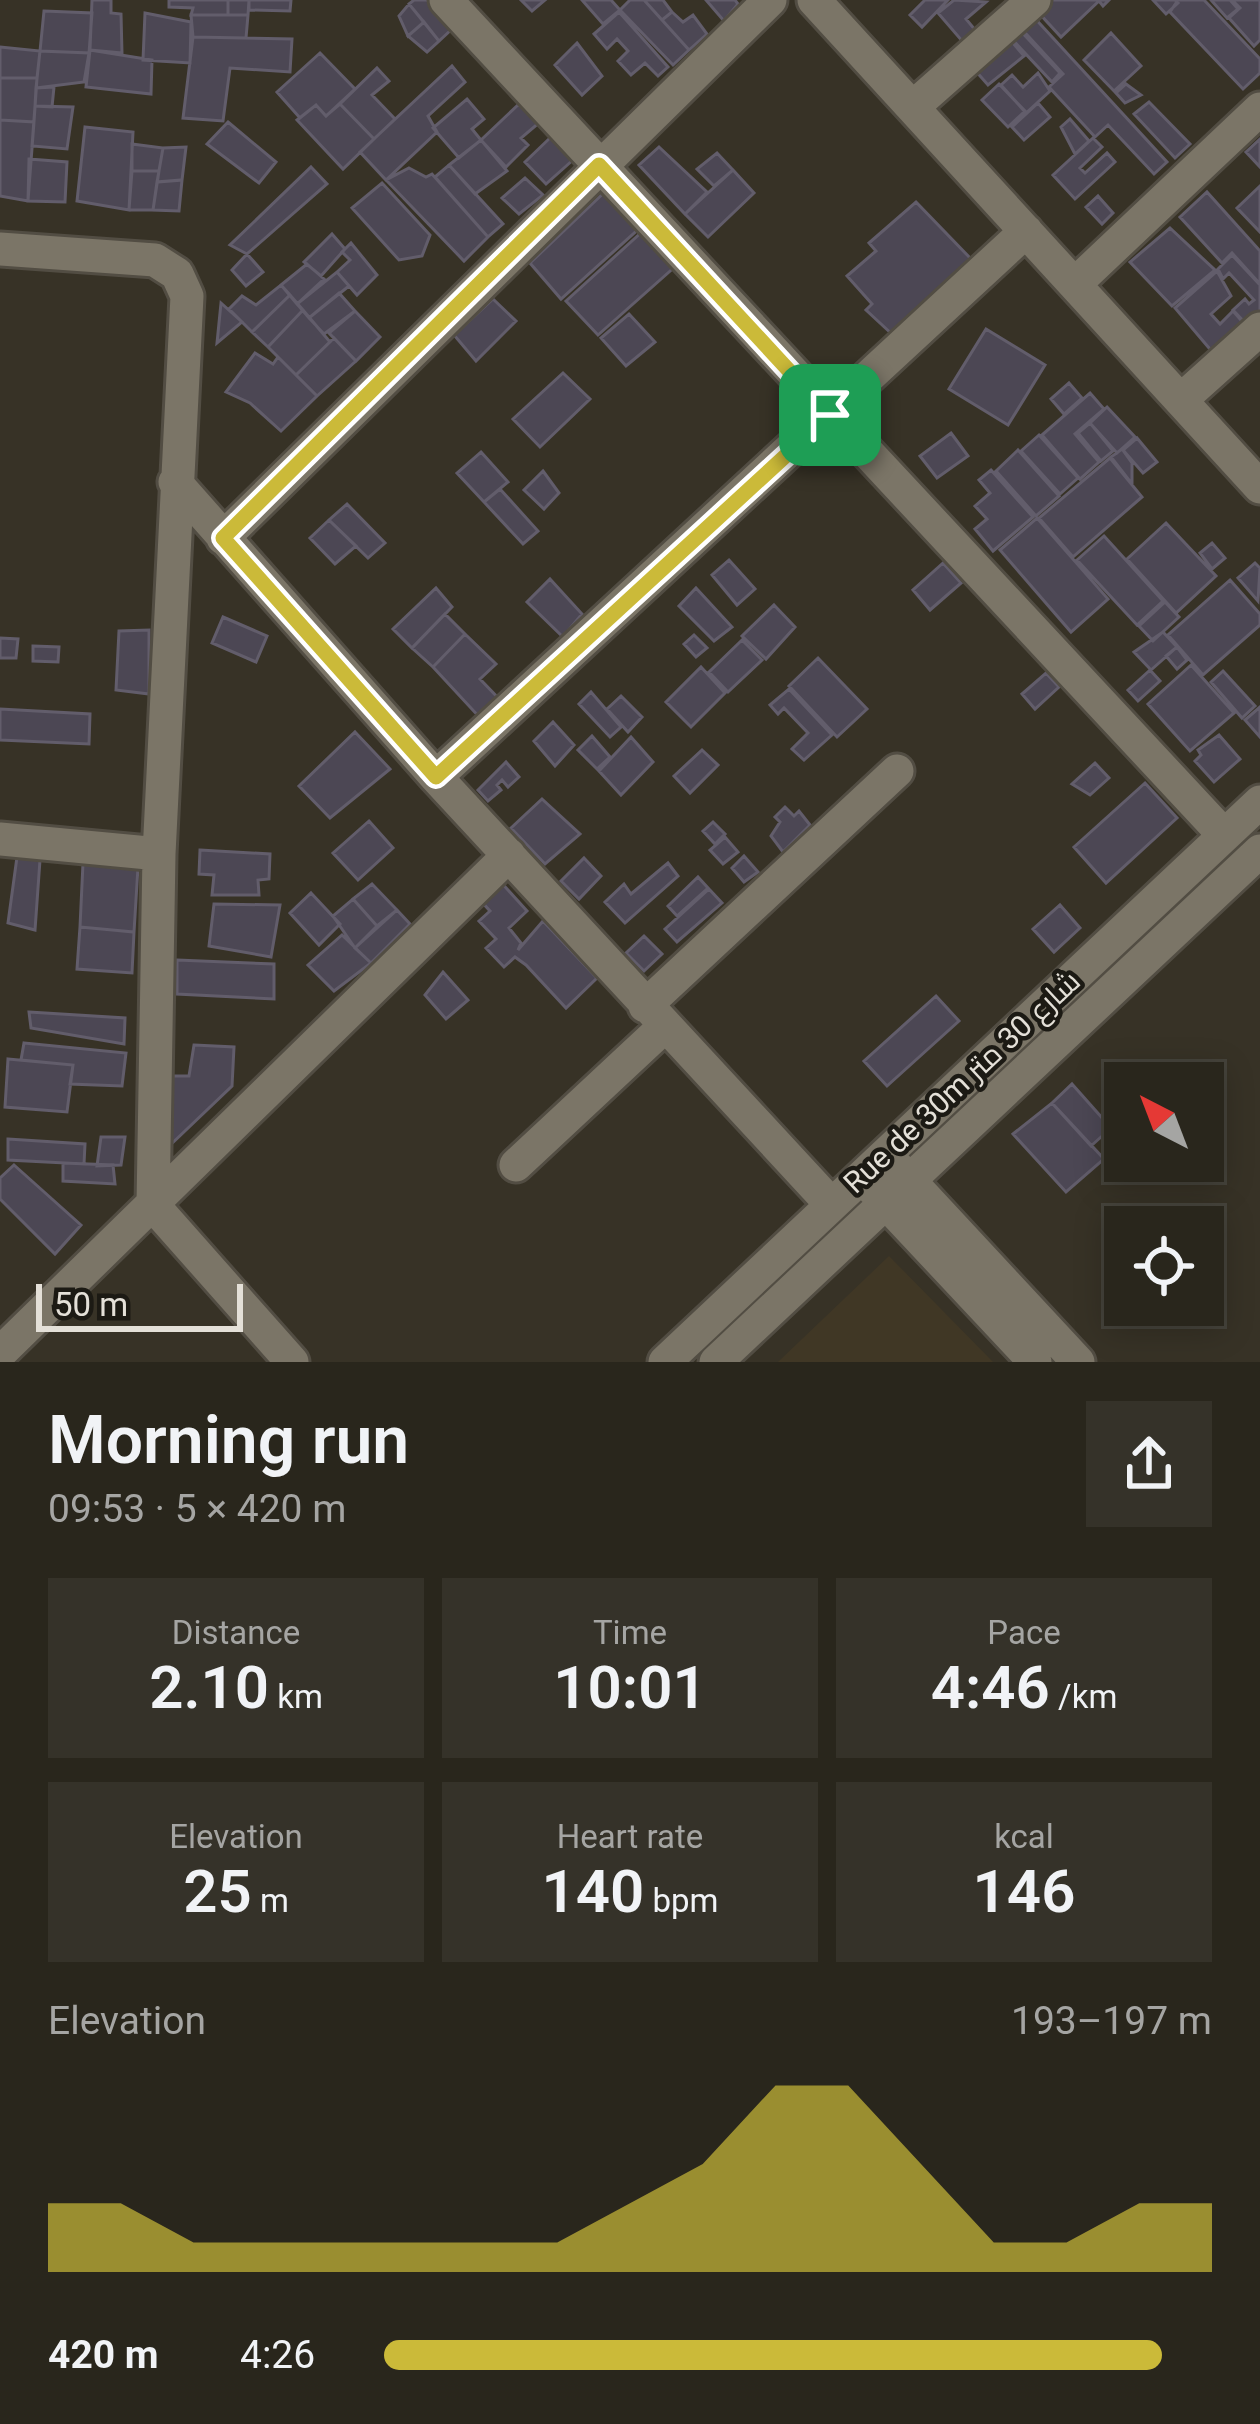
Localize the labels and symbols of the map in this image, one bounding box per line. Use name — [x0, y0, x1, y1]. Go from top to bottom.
pin — [779, 364, 881, 466]
street label: Rue de 30m شارع 30 متر — [836, 963, 1089, 1202]
north arrow — [1104, 1062, 1224, 1182]
scale bar — [36, 1278, 243, 1331]

